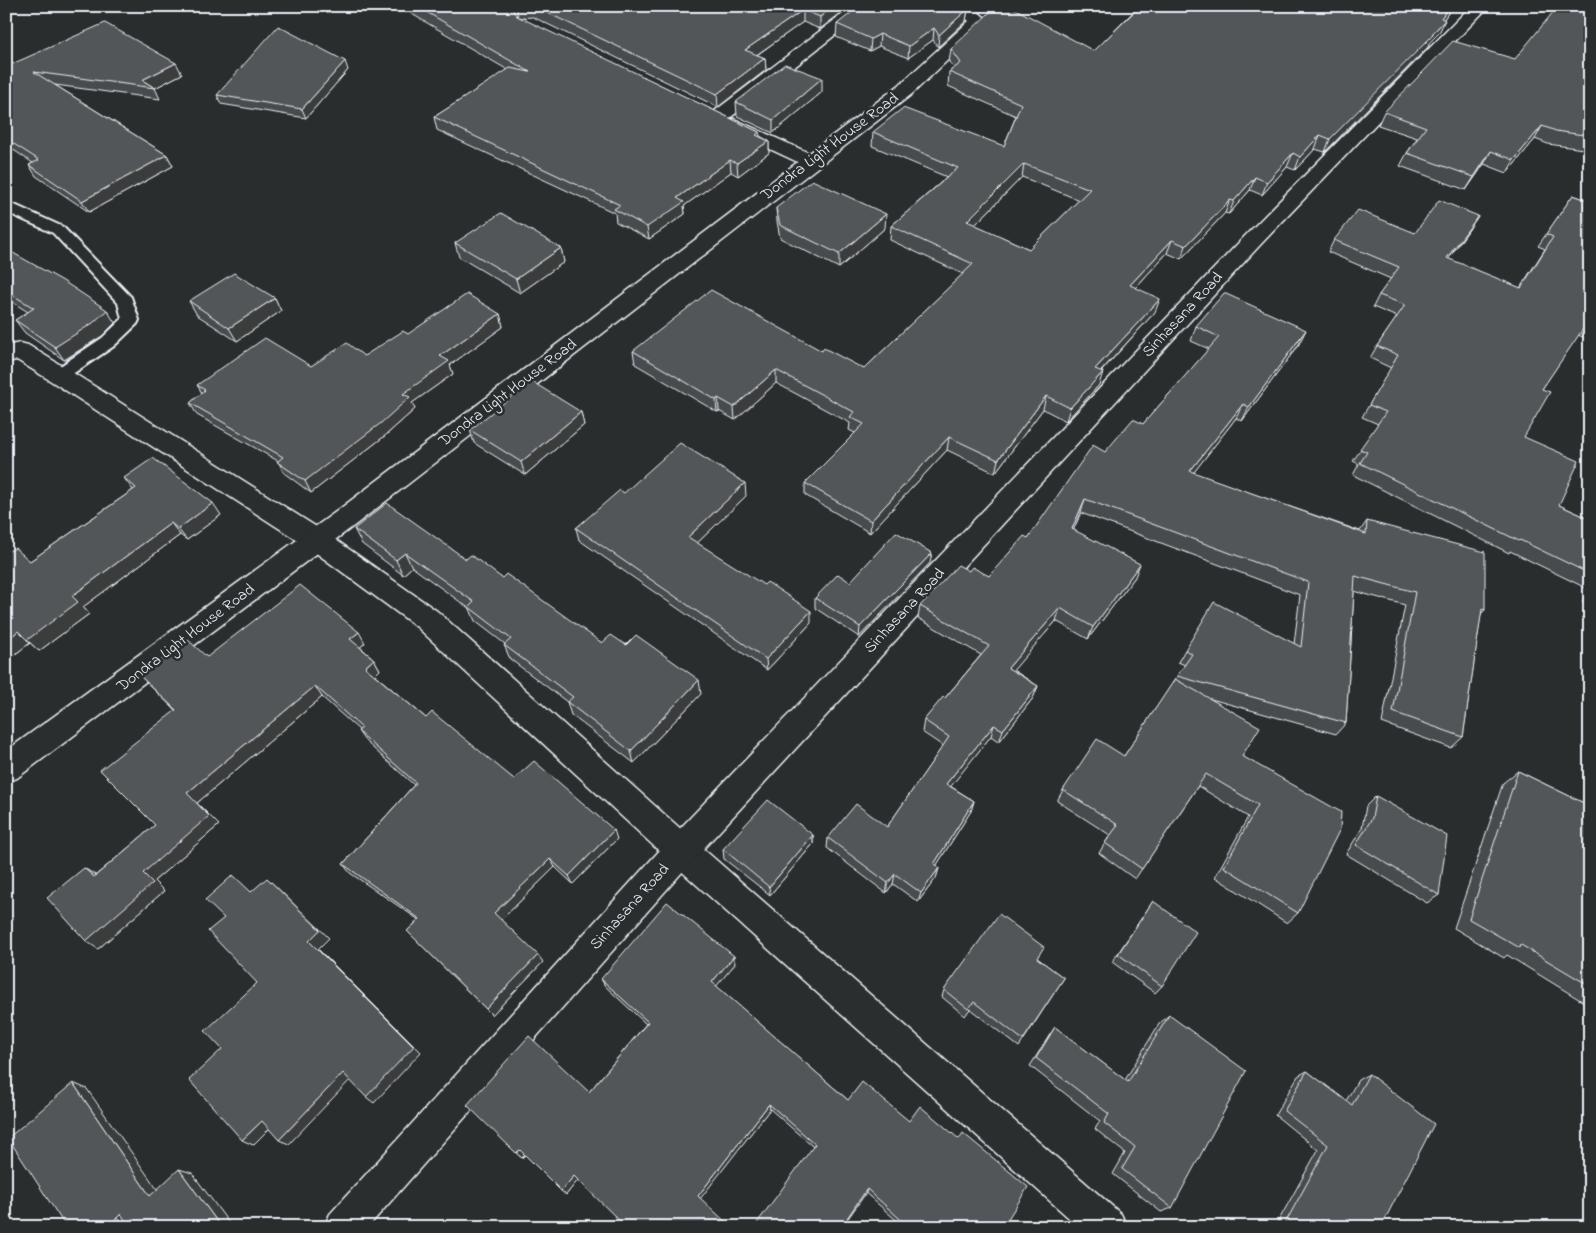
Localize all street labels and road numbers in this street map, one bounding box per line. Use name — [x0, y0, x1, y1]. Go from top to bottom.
street label: Dondra Light House Road — [755, 87, 904, 208]
street label: Sinhasana Road — [1137, 267, 1229, 363]
street label: Dondra Light House Road — [433, 333, 582, 454]
street label: Sinhasana Road — [859, 563, 951, 659]
street label: Dondra Light House Road — [111, 578, 260, 699]
street label: Sinhasana Road — [584, 858, 676, 956]

